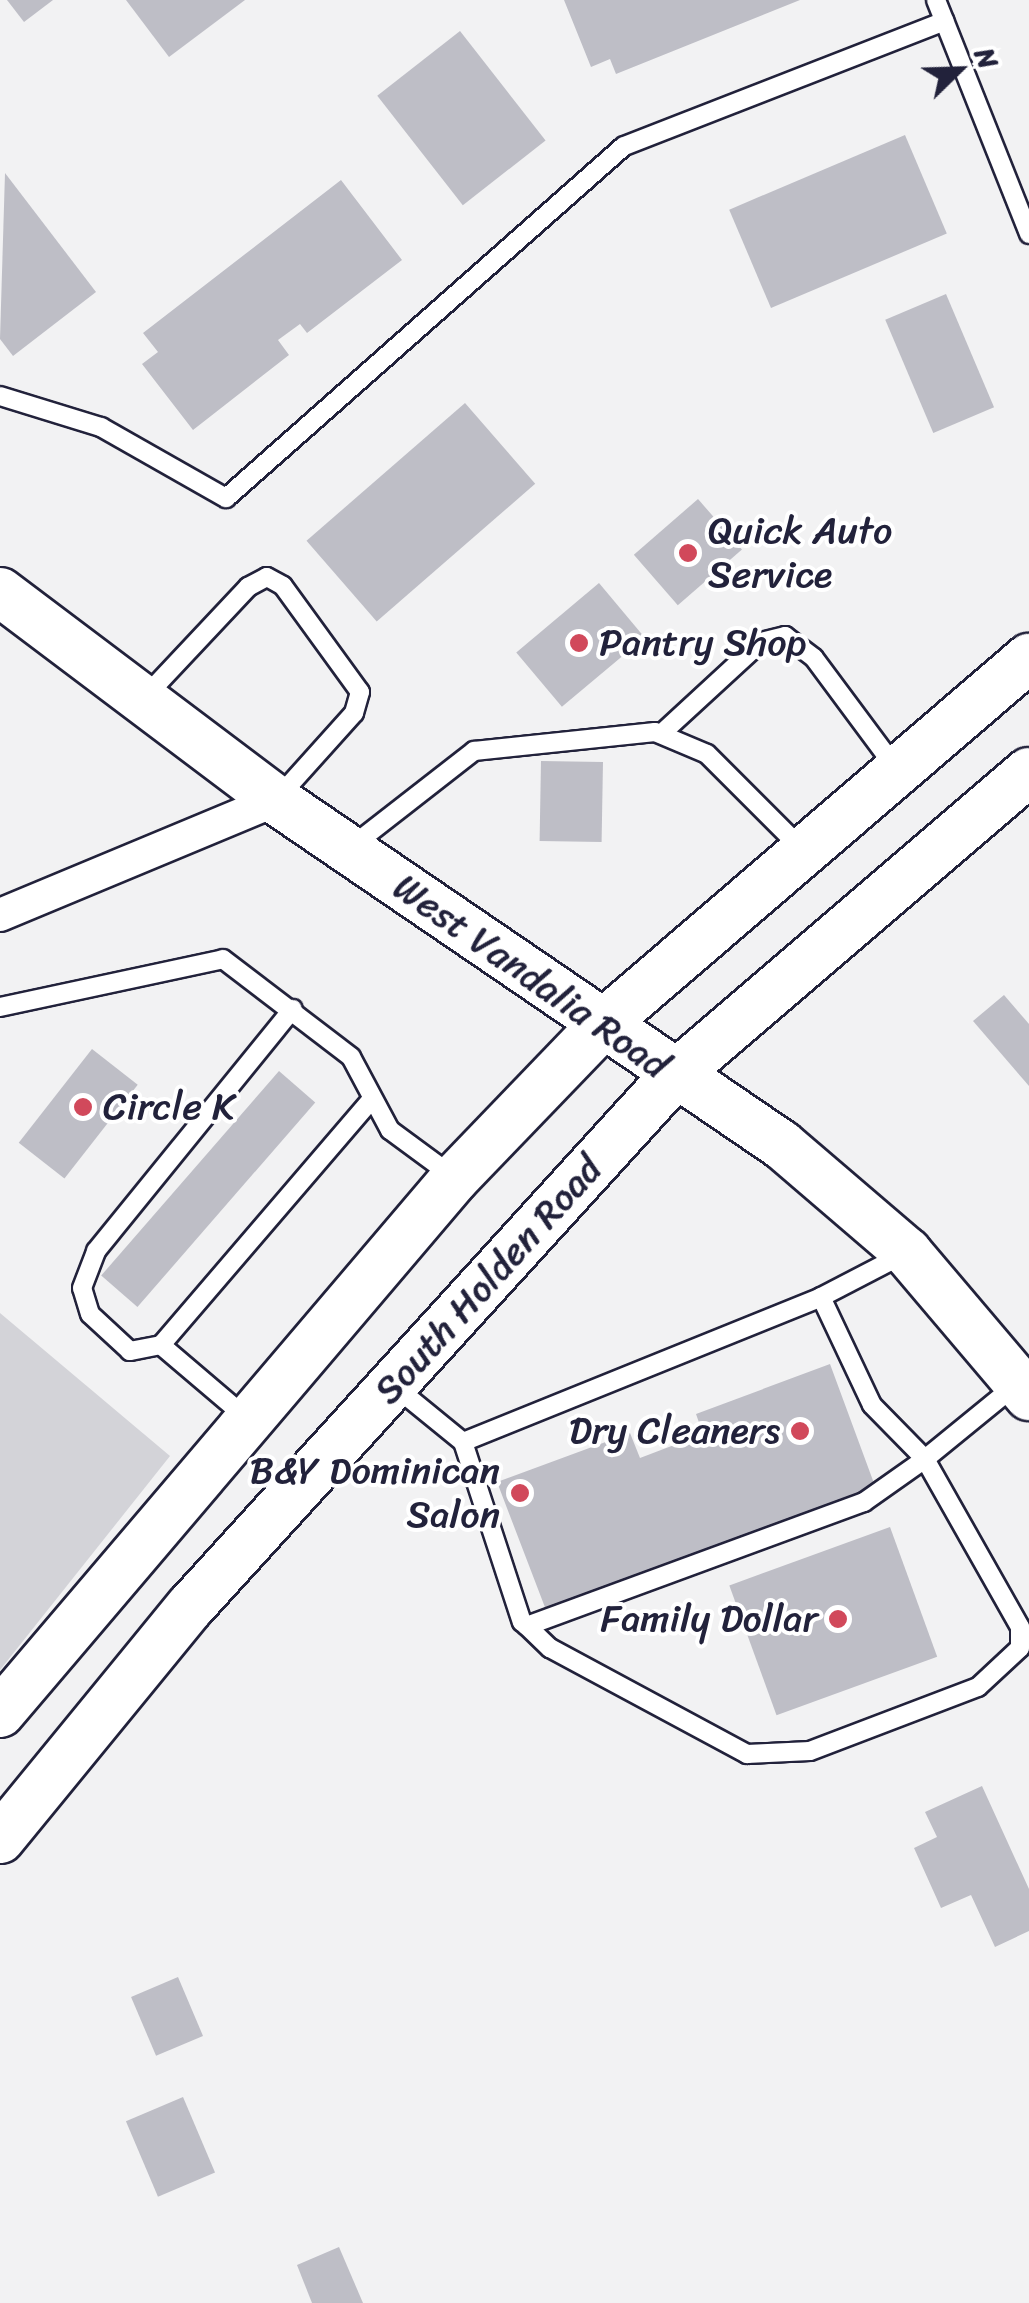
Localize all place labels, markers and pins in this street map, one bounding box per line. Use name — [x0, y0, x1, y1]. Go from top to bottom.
place label: Quick Auto Service — [708, 508, 894, 598]
marker: Quick Auto Service — [677, 542, 699, 564]
place label: Pantry Shop — [599, 620, 807, 666]
marker: Pantry Shop — [568, 632, 590, 654]
place label: Circle K — [103, 1084, 235, 1130]
marker: Circle K — [72, 1096, 94, 1118]
place label: Dry Cleaners — [567, 1408, 780, 1454]
marker: Dry Cleaners — [789, 1420, 811, 1442]
place label: B&Y Dominican Salon — [250, 1448, 500, 1538]
marker: B&Y Dominican Salon — [509, 1482, 531, 1504]
place label: Family Dollar — [600, 1596, 818, 1642]
marker: Family Dollar — [827, 1608, 849, 1630]

